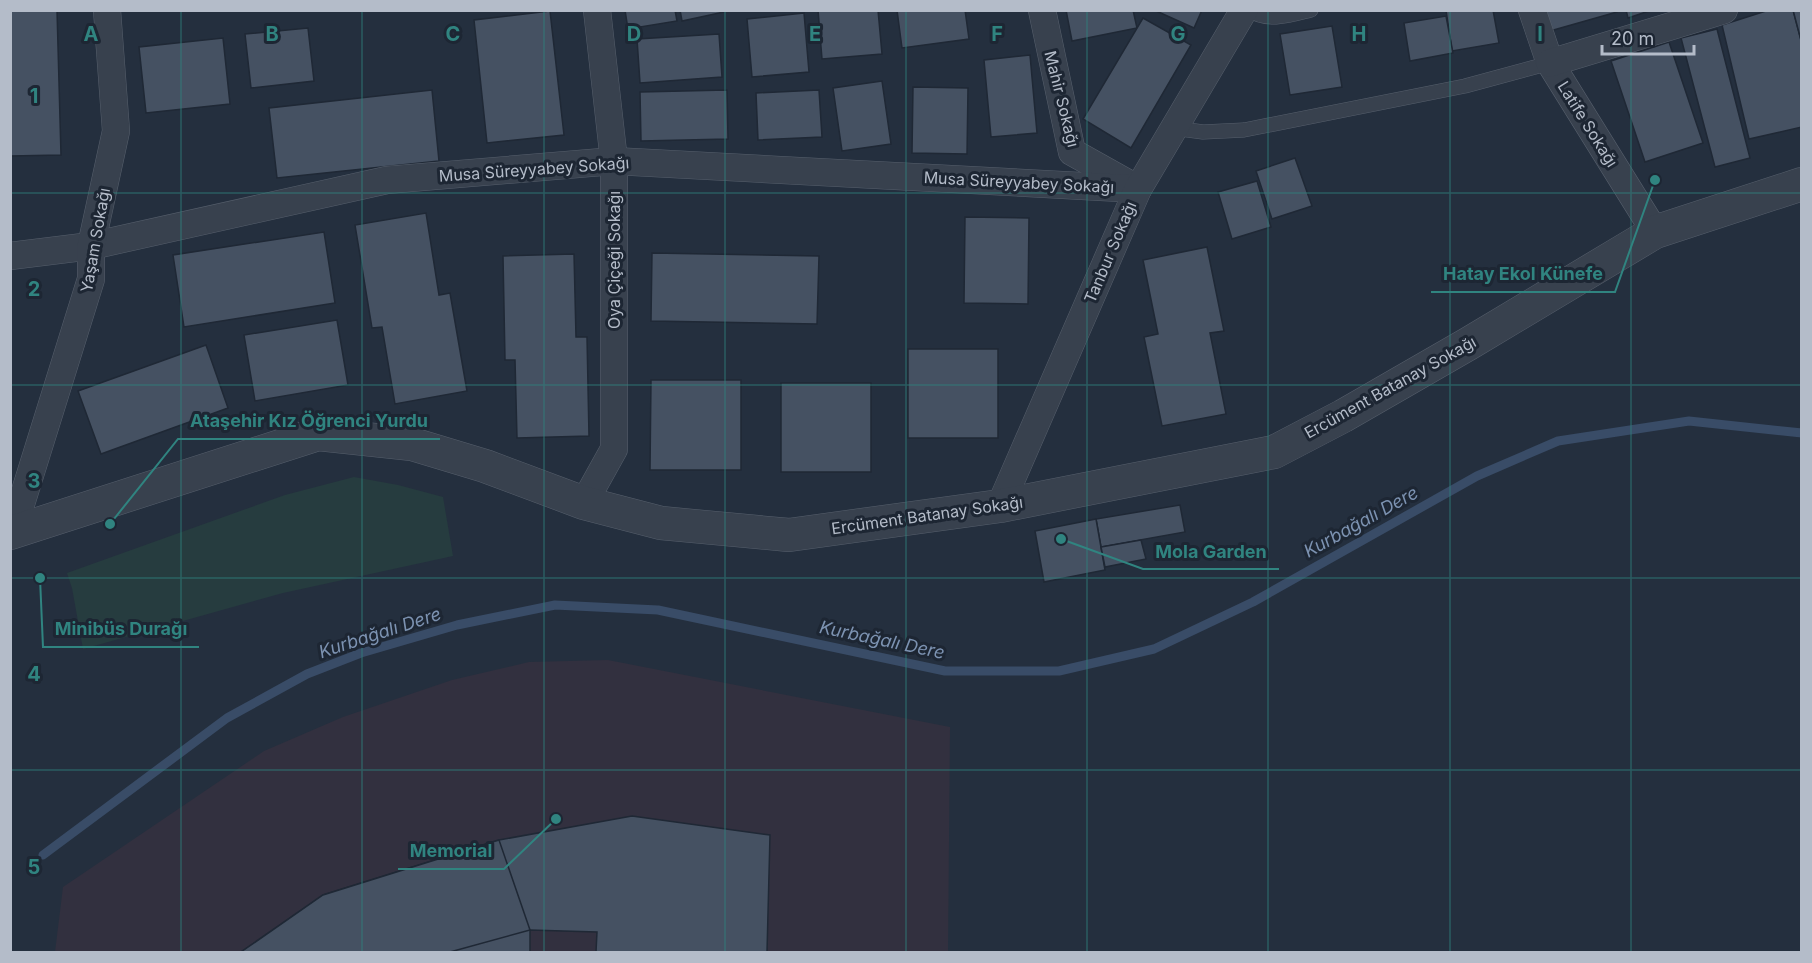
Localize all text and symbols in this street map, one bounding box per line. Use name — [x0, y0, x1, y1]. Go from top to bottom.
scale bar — [1602, 18, 1694, 56]
text: A — [84, 22, 99, 46]
text: B — [265, 22, 279, 46]
text: C — [446, 22, 460, 46]
text: D — [627, 22, 641, 46]
text: E — [809, 22, 821, 46]
text: F — [991, 22, 1003, 46]
text: G — [1170, 22, 1186, 46]
text: H — [1352, 22, 1366, 46]
text: I — [1537, 22, 1543, 46]
text: 20 m — [1611, 28, 1654, 49]
street label: Mahir Sokağı — [1040, 49, 1084, 149]
street label: Latife Sokağı — [1554, 77, 1622, 171]
text: 1 — [30, 84, 38, 108]
street label: Musa Süreyyabey Sokağı — [438, 152, 630, 186]
street label: Musa Süreyyabey Sokağı — [923, 167, 1115, 197]
street label: Yaşam Sokağı — [76, 186, 114, 294]
street label: Oya Çiçeği Sokağı — [604, 191, 624, 329]
street label: Tanbur Sokağı — [1080, 198, 1140, 306]
callout: Hatay Ekol Künefe — [1431, 256, 1615, 292]
text: Hatay Ekol Künefe — [1443, 263, 1603, 284]
text: 2 — [28, 277, 40, 301]
street label: Ercüment Batanay Sokağı — [1301, 331, 1479, 443]
callout: Ataşehi̇r Kız Öğrenci̇ Yurdu — [178, 403, 440, 439]
text: Ataşehi̇r Kız Öğrenci̇ Yurdu — [190, 410, 428, 431]
text: 3 — [28, 469, 40, 493]
water label: Kurbağalı Dere — [1300, 482, 1422, 562]
street label: Ercüment Batanay Sokağı — [830, 492, 1024, 538]
callout: Mola Garden — [1143, 533, 1279, 569]
text: Mola Garden — [1155, 541, 1267, 562]
water label: Kurbağalı Dere — [316, 603, 444, 662]
callout: Minibüs Durağı — [43, 611, 199, 647]
water label: Kurbağalı Dere — [818, 616, 947, 663]
text: Minibüs Durağı — [55, 618, 187, 639]
text: 4 — [27, 662, 41, 686]
callout: Memorial — [398, 833, 504, 869]
text: Memorial — [410, 840, 492, 861]
text: 5 — [28, 855, 40, 879]

